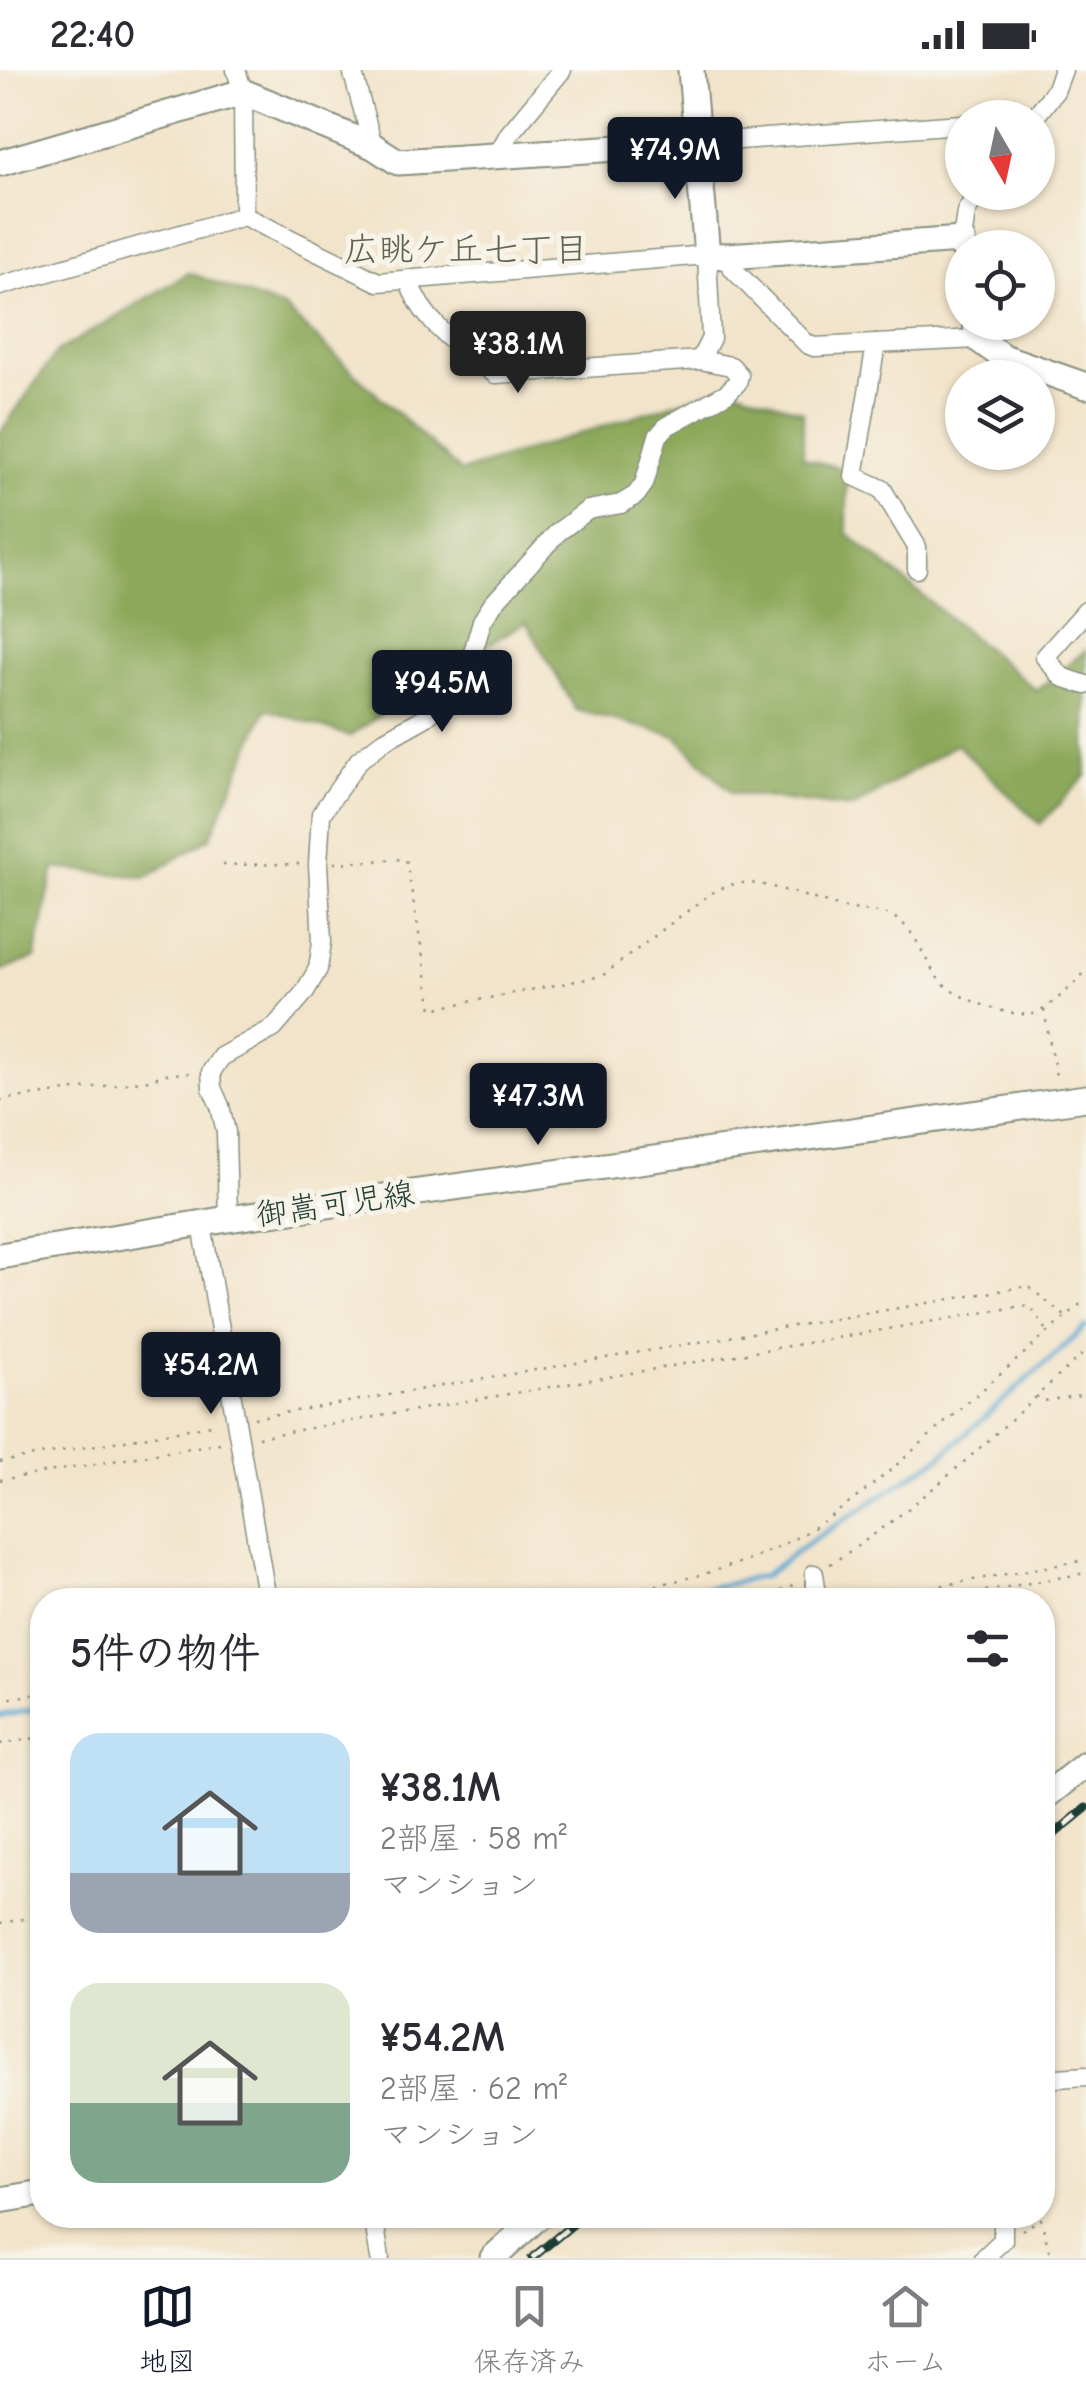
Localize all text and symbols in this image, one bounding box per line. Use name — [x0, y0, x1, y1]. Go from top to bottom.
text: 22:40 — [50, 13, 135, 57]
north arrow — [945, 100, 1055, 210]
map controls — [945, 100, 1055, 470]
pin: ¥74.9M — [594, 117, 756, 202]
text: ¥74.9M — [630, 131, 720, 168]
district label: 広眺ケ丘七丁目 — [343, 229, 589, 270]
button: locate — [945, 230, 1055, 340]
pin: ¥38.1M — [437, 311, 599, 396]
text: ¥38.1M — [472, 325, 564, 362]
button: layers — [945, 360, 1055, 470]
pin: ¥94.5M — [361, 650, 523, 735]
text: ¥94.5M — [394, 664, 490, 701]
pin: ¥47.3M — [457, 1063, 619, 1148]
text: ¥47.3M — [492, 1077, 584, 1114]
street label: 御嵩可児線 — [253, 1175, 417, 1233]
pin: ¥54.2M — [130, 1332, 292, 1417]
text: ¥54.2M — [163, 1346, 259, 1383]
icon: filters — [960, 1621, 1015, 1676]
text: 5件の物件 — [70, 1629, 260, 1678]
text: ¥38.1M — [380, 1763, 501, 1812]
icon: home — [150, 1773, 270, 1893]
text: 2部屋 · 58 m² — [380, 1820, 567, 1857]
text: マンション — [380, 1866, 539, 1903]
text: ¥54.2M — [380, 2013, 505, 2062]
icon: home — [150, 2023, 270, 2143]
text: 2部屋 · 62 m² — [380, 2070, 567, 2107]
text: マンション — [380, 2116, 539, 2153]
tab: 地図 — [139, 2279, 195, 2379]
tab: 保存済み — [474, 2279, 586, 2379]
tab: ホーム — [864, 2279, 947, 2379]

